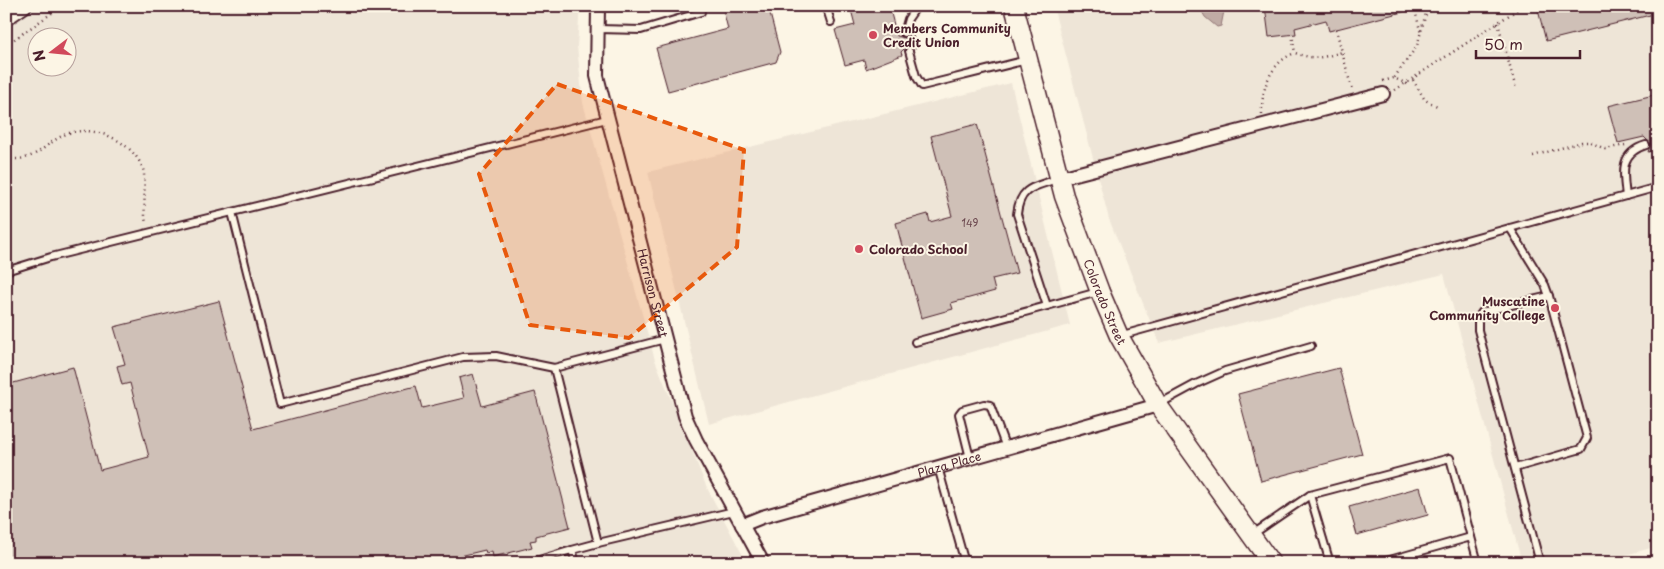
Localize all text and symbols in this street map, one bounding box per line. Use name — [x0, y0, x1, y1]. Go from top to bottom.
place label: Members Community Credit Union — [883, 19, 1011, 51]
north arrow — [28, 28, 78, 78]
scale bar — [1476, 28, 1580, 60]
marker: Members Community Credit Union — [867, 29, 879, 41]
text: 50 m — [1484, 32, 1523, 55]
text: N — [27, 47, 51, 64]
house number: 149 — [962, 215, 979, 230]
place label: Colorado School — [869, 240, 968, 258]
marker: Colorado School — [853, 243, 865, 255]
street label: Harrison Street — [633, 247, 673, 339]
street label: Colorado Street — [1079, 256, 1131, 348]
place label: Muscatine Community College — [1429, 292, 1545, 324]
marker: Muscatine Community College — [1549, 302, 1561, 314]
street label: Plaza Place — [915, 447, 983, 482]

